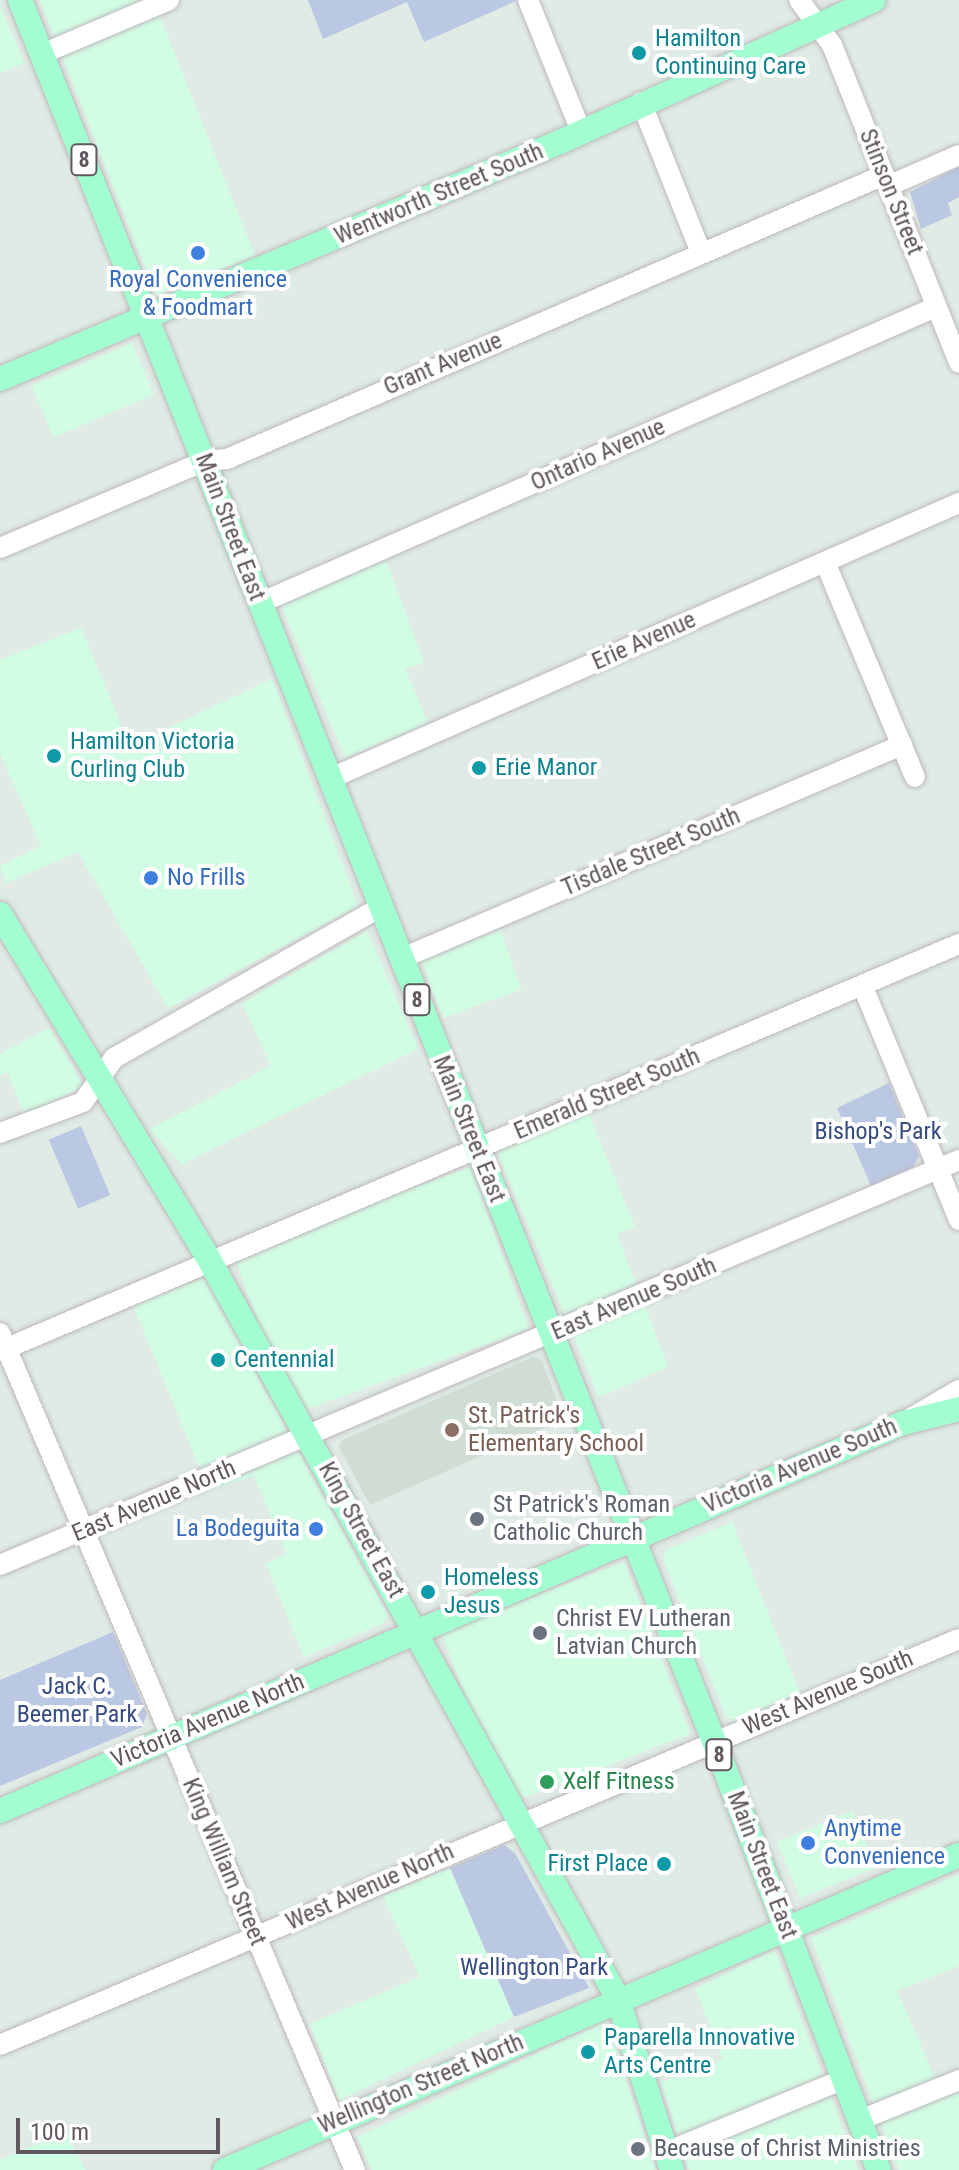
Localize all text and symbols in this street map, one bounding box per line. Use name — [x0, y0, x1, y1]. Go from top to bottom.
place label: Hamilton Continuing Care — [655, 25, 806, 81]
marker: Hamilton Continuing Care — [630, 44, 648, 62]
street label: Stinson Street — [853, 125, 929, 259]
street label: Wentworth Street South — [330, 137, 548, 251]
road number: 8 — [70, 142, 98, 178]
marker: Royal Convenience & Foodmart — [189, 244, 207, 262]
place label: Royal Convenience & Foodmart — [109, 266, 287, 322]
street label: Grant Avenue — [379, 326, 507, 402]
street label: Ontario Avenue — [526, 413, 670, 497]
street label: Main Street East — [189, 449, 271, 605]
street label: Erie Avenue — [588, 605, 700, 677]
place label: Hamilton Victoria Curling Club — [70, 728, 235, 784]
marker: Hamilton Victoria Curling Club — [45, 747, 63, 765]
place label: Erie Manor — [495, 754, 597, 782]
marker: Erie Manor — [470, 759, 488, 777]
street label: Tisdale Street South — [557, 801, 745, 903]
place label: No Frills — [167, 864, 245, 892]
marker: No Frills — [142, 869, 160, 887]
road number: 8 — [403, 982, 431, 1018]
street label: Emerald Street South — [510, 1042, 704, 1146]
street label: Main Street East — [427, 1052, 511, 1206]
park label: Bishop's Park — [814, 1118, 942, 1146]
street label: East Avenue South — [547, 1251, 721, 1347]
place label: Centennial — [234, 1346, 335, 1374]
marker: Centennial — [209, 1351, 227, 1369]
place label: St. Patrick's Elementary School — [468, 1402, 644, 1458]
street label: Victoria Avenue South — [699, 1412, 901, 1520]
marker: St. Patrick's Elementary School — [443, 1421, 461, 1439]
street label: East Avenue North — [68, 1454, 240, 1548]
street label: King Street East — [312, 1457, 410, 1603]
place label: St Patrick's Roman Catholic Church — [493, 1491, 670, 1547]
marker: St Patrick's Roman Catholic Church — [468, 1510, 486, 1528]
place label: La Bodeguita — [176, 1515, 300, 1543]
marker: La Bodeguita — [307, 1520, 325, 1538]
place label: Homeless Jesus — [444, 1564, 539, 1620]
marker: Homeless Jesus — [419, 1583, 437, 1601]
place label: Christ EV Lutheran Latvian Church — [556, 1605, 731, 1661]
marker: Christ EV Lutheran Latvian Church — [531, 1624, 549, 1642]
street label: West Avenue South — [739, 1644, 917, 1742]
street label: Victoria Avenue North — [107, 1667, 309, 1775]
park label: Jack C. Beemer Park — [17, 1673, 137, 1729]
road number: 8 — [705, 1737, 733, 1773]
place label: Xelf Fitness — [563, 1768, 675, 1796]
marker: Xelf Fitness — [538, 1773, 556, 1791]
street label: King William Street — [176, 1774, 272, 1950]
street label: Main Street East — [721, 1787, 803, 1943]
place label: Anytime Convenience — [824, 1815, 945, 1871]
marker: Anytime Convenience — [799, 1834, 817, 1852]
street label: West Avenue North — [282, 1837, 458, 1937]
place label: First Place — [547, 1850, 648, 1878]
marker: First Place — [655, 1855, 673, 1873]
park label: Wellington Park — [460, 1954, 608, 1982]
place label: Paparella Innovative Arts Centre — [604, 2024, 795, 2080]
street label: Wellington Street North — [314, 2028, 528, 2140]
marker: Paparella Innovative Arts Centre — [579, 2043, 597, 2061]
scale bar — [20, 2102, 224, 2152]
text: 100 m — [30, 2118, 89, 2146]
place label: Because of Christ Ministries — [654, 2135, 921, 2163]
marker: Because of Christ Ministries — [629, 2140, 647, 2158]

